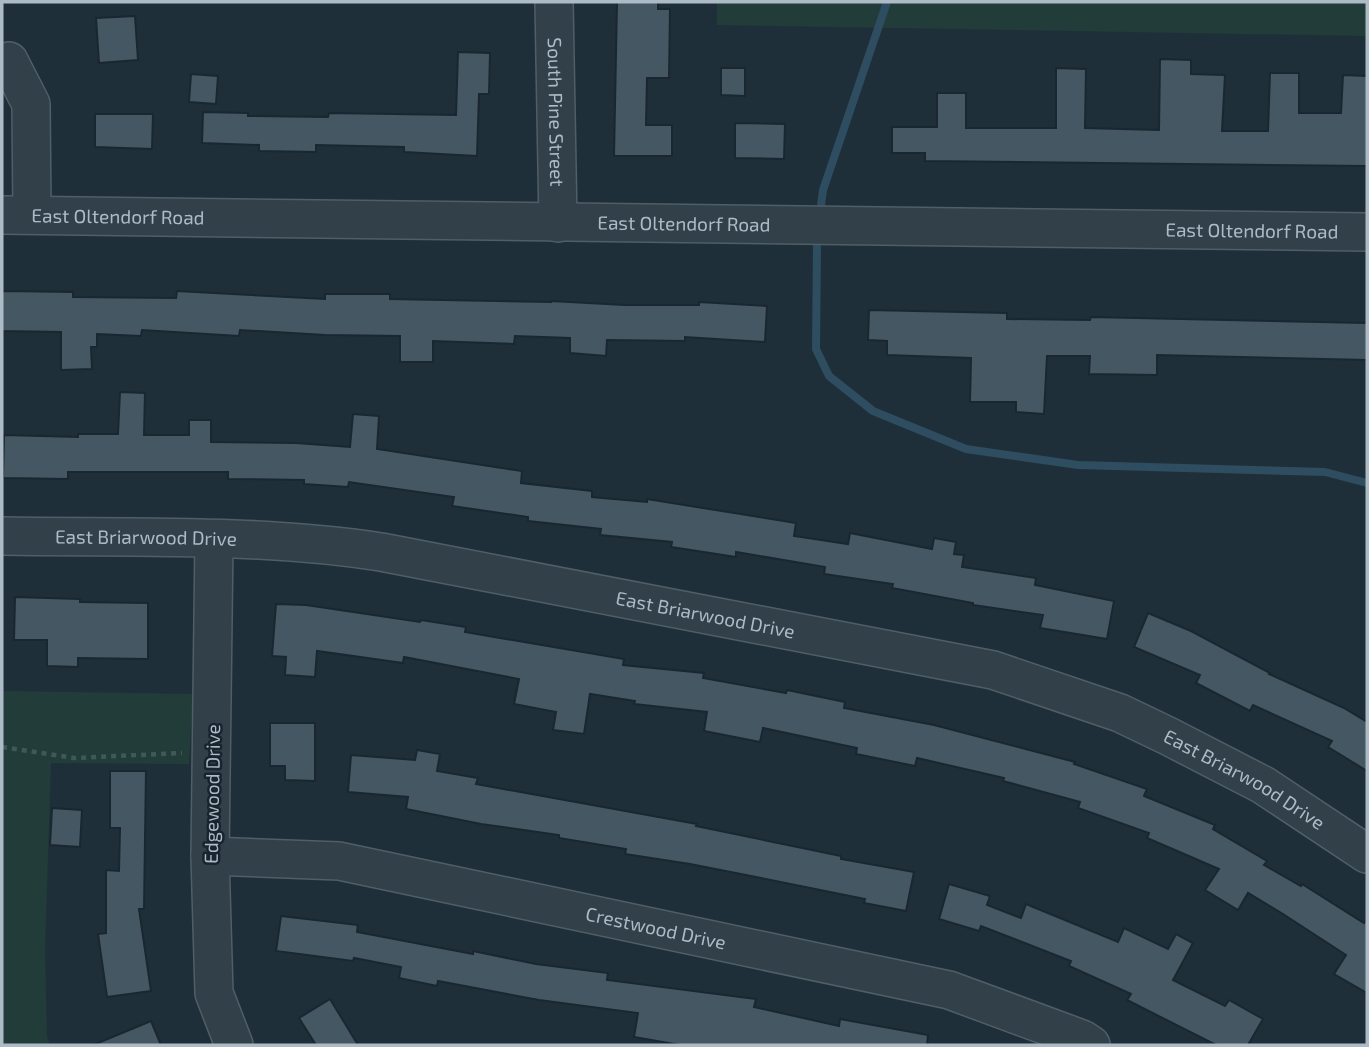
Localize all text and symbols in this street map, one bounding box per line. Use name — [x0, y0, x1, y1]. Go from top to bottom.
street label: South Pine Street — [544, 37, 569, 187]
street label: East Oltendorf Road — [31, 203, 205, 229]
street label: East Oltendorf Road — [597, 210, 771, 236]
street label: East Oltendorf Road — [1165, 217, 1339, 243]
street label: East Briarwood Drive — [55, 525, 237, 550]
street label: East Briarwood Drive — [614, 586, 797, 643]
street label: Edgewood Drive — [199, 724, 224, 864]
street label: East Briarwood Drive — [1160, 724, 1329, 834]
street label: Crestwood Drive — [584, 902, 728, 954]

